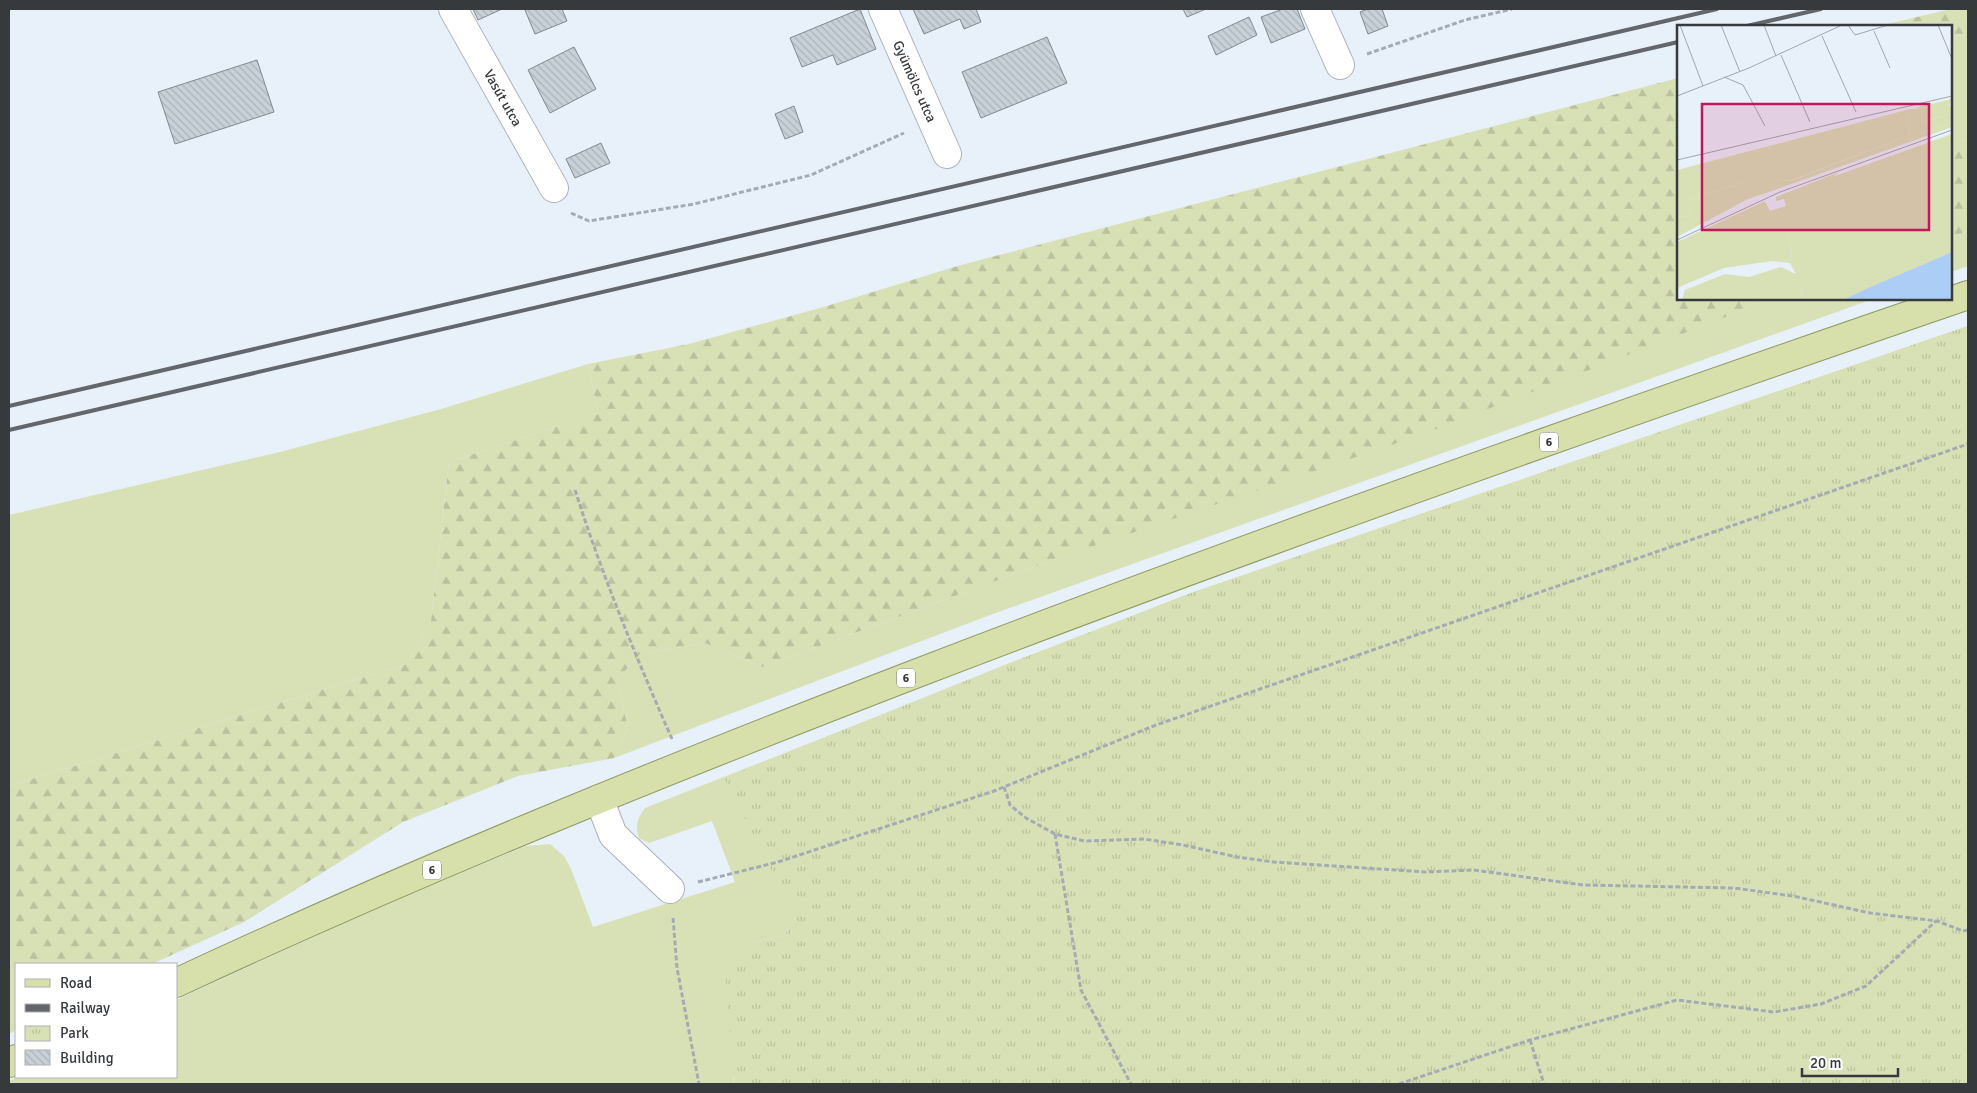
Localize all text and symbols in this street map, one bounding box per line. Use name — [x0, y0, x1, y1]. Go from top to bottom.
inset map — [1677, 25, 1952, 300]
street label: Gyümölcs utca — [889, 38, 940, 125]
street label: Vasút utca — [480, 67, 525, 130]
road number: 6 — [1540, 432, 1558, 452]
road number: 6 — [897, 668, 915, 688]
road number: 6 — [423, 860, 441, 880]
legend — [15, 963, 178, 1078]
text: Road — [60, 974, 92, 992]
text: Railway — [60, 999, 110, 1017]
text: Park — [60, 1024, 89, 1042]
scale bar — [1802, 1046, 1898, 1078]
text: Building — [60, 1049, 114, 1067]
text: 20 m — [1810, 1054, 1841, 1072]

